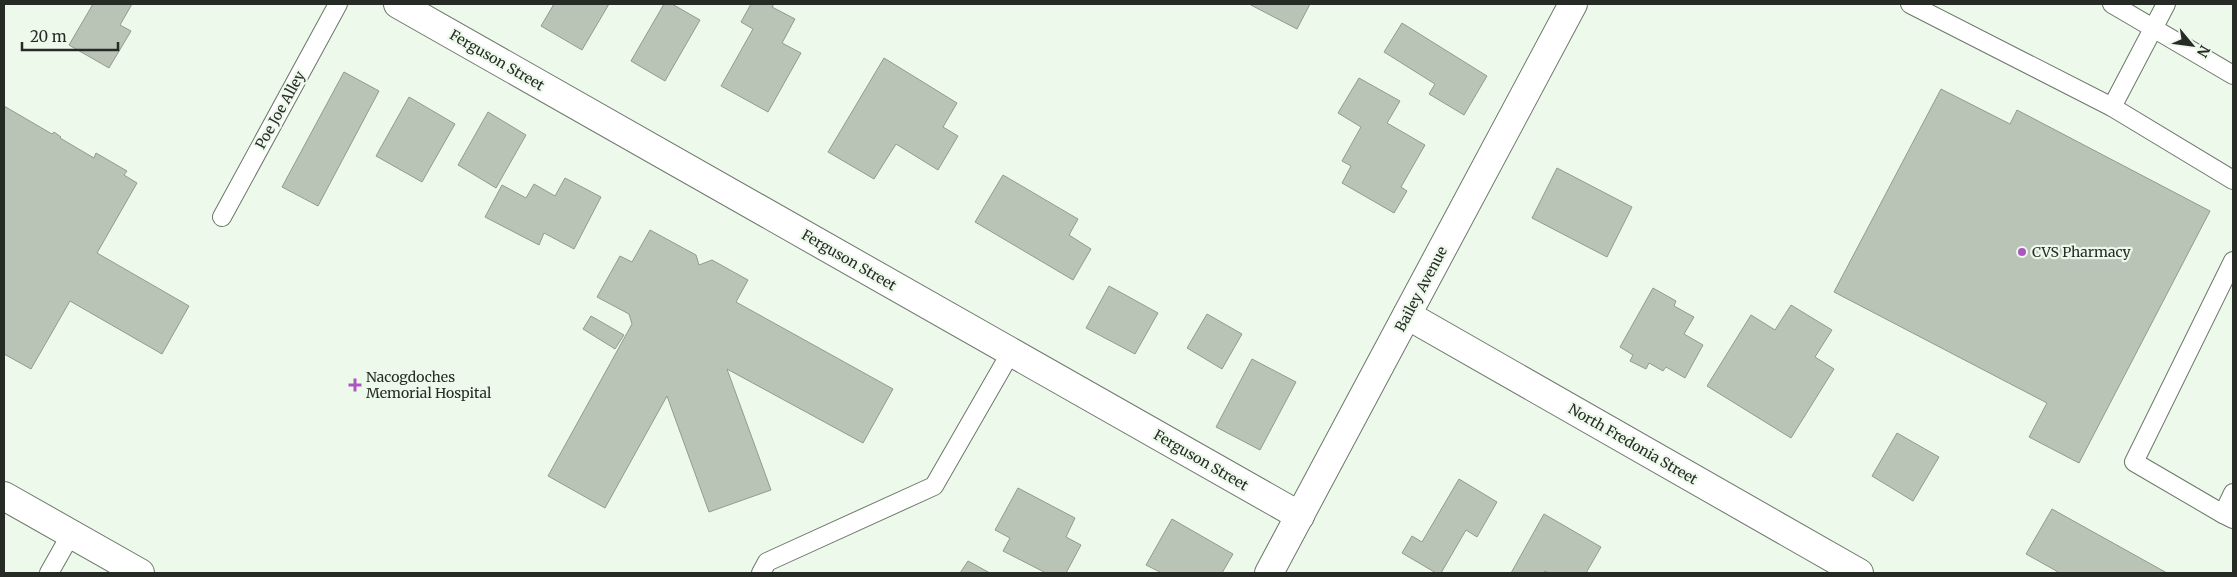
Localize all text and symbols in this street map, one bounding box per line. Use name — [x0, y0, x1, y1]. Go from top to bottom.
scale bar — [22, 20, 119, 52]
north arrow — [2167, 20, 2217, 70]
street label: Ferguson Street — [446, 26, 548, 95]
text: 20 m — [30, 27, 67, 46]
text: N — [2193, 42, 2214, 61]
street label: Poe Joe Alley — [251, 67, 309, 152]
street label: Ferguson Street — [798, 226, 900, 295]
street label: Bailey Avenue — [1391, 243, 1451, 335]
place label: CVS Pharmacy — [2032, 243, 2132, 261]
marker: CVS Pharmacy — [2016, 246, 2028, 258]
place label: Nacogdoches Memorial Hospital — [366, 368, 492, 402]
marker: Nacogdoches Memorial Hospital — [348, 378, 362, 392]
street label: North Fredonia Street — [1565, 400, 1701, 489]
street label: Ferguson Street — [1150, 426, 1252, 495]

